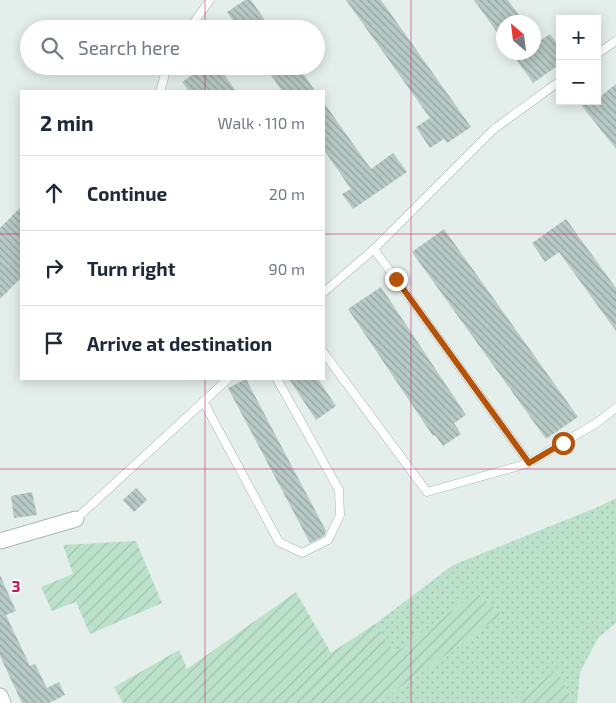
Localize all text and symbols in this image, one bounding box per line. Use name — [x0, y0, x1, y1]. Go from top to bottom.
north arrow — [496, 15, 541, 60]
map controls — [556, 15, 601, 105]
button: + — [556, 15, 601, 60]
search box — [20, 20, 325, 75]
icon: search — [38, 34, 66, 62]
text: Search here — [78, 36, 180, 59]
button: − — [556, 60, 601, 105]
text: 2 min — [40, 110, 94, 135]
text: Walk · 110 m — [218, 113, 305, 132]
icon: ahead — [40, 179, 68, 207]
text: Continue — [87, 182, 167, 205]
text: 20 m — [269, 184, 305, 203]
icon: right — [40, 254, 68, 282]
text: Turn right — [87, 257, 175, 280]
text: 90 m — [269, 259, 305, 278]
route end — [385, 268, 408, 291]
icon: arrive — [40, 329, 68, 357]
text: Arrive at destination — [87, 332, 272, 355]
route start — [552, 432, 575, 455]
text: 3 — [11, 576, 21, 595]

